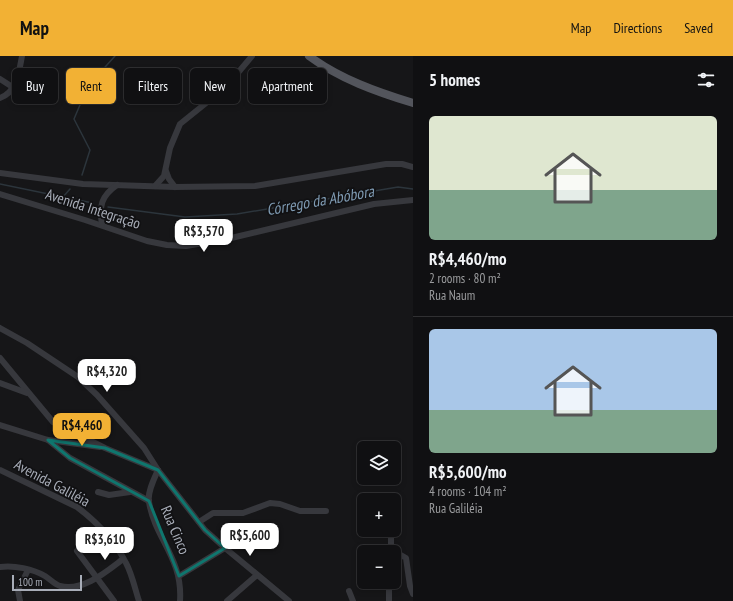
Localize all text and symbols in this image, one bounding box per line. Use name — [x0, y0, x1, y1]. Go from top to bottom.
text: Map — [20, 16, 49, 40]
text: Map — [571, 19, 591, 37]
text: Directions — [613, 19, 662, 37]
text: Saved — [684, 19, 713, 37]
chip: Buy — [12, 68, 58, 104]
chip: Rent — [66, 68, 116, 104]
chip: Filters — [124, 68, 182, 104]
chip: New — [190, 68, 240, 104]
chip: Apartment — [248, 68, 327, 104]
text: 5 homes — [429, 69, 480, 91]
icon: filters — [695, 69, 717, 91]
icon: home — [537, 142, 609, 214]
water label: Córrego da Abóbora — [265, 180, 377, 219]
street label: Avenida Integração — [43, 184, 143, 233]
pin: R$3,570 — [167, 219, 241, 253]
text: R$3,570 — [184, 223, 224, 240]
text: R$4,460/mo — [429, 248, 507, 270]
text: 2 rooms · 80 m² — [429, 270, 501, 287]
text: Rua Naum — [429, 287, 475, 304]
icon: home — [537, 355, 609, 427]
pin: R$4,320 — [70, 359, 144, 393]
text: R$4,320 — [87, 363, 127, 380]
pin: R$4,460 — [45, 413, 119, 447]
text: R$4,460 — [62, 417, 102, 434]
map controls — [357, 441, 401, 589]
button: layers — [357, 441, 401, 485]
street label: Avenida Galiléia — [11, 455, 93, 510]
text: R$5,600/mo — [429, 461, 507, 483]
text: 4 rooms · 104 m² — [429, 483, 507, 500]
button: + — [357, 493, 401, 537]
text: Rua Galiléia — [429, 500, 483, 517]
street label: Rua Cinco — [157, 503, 194, 557]
pin: R$5,600 — [213, 523, 287, 557]
pin: R$3,610 — [68, 527, 142, 561]
text: R$5,600 — [230, 527, 270, 544]
text: R$3,610 — [85, 531, 125, 548]
button: − — [357, 545, 401, 589]
scale bar — [12, 573, 82, 592]
text: 100 m — [18, 575, 42, 589]

